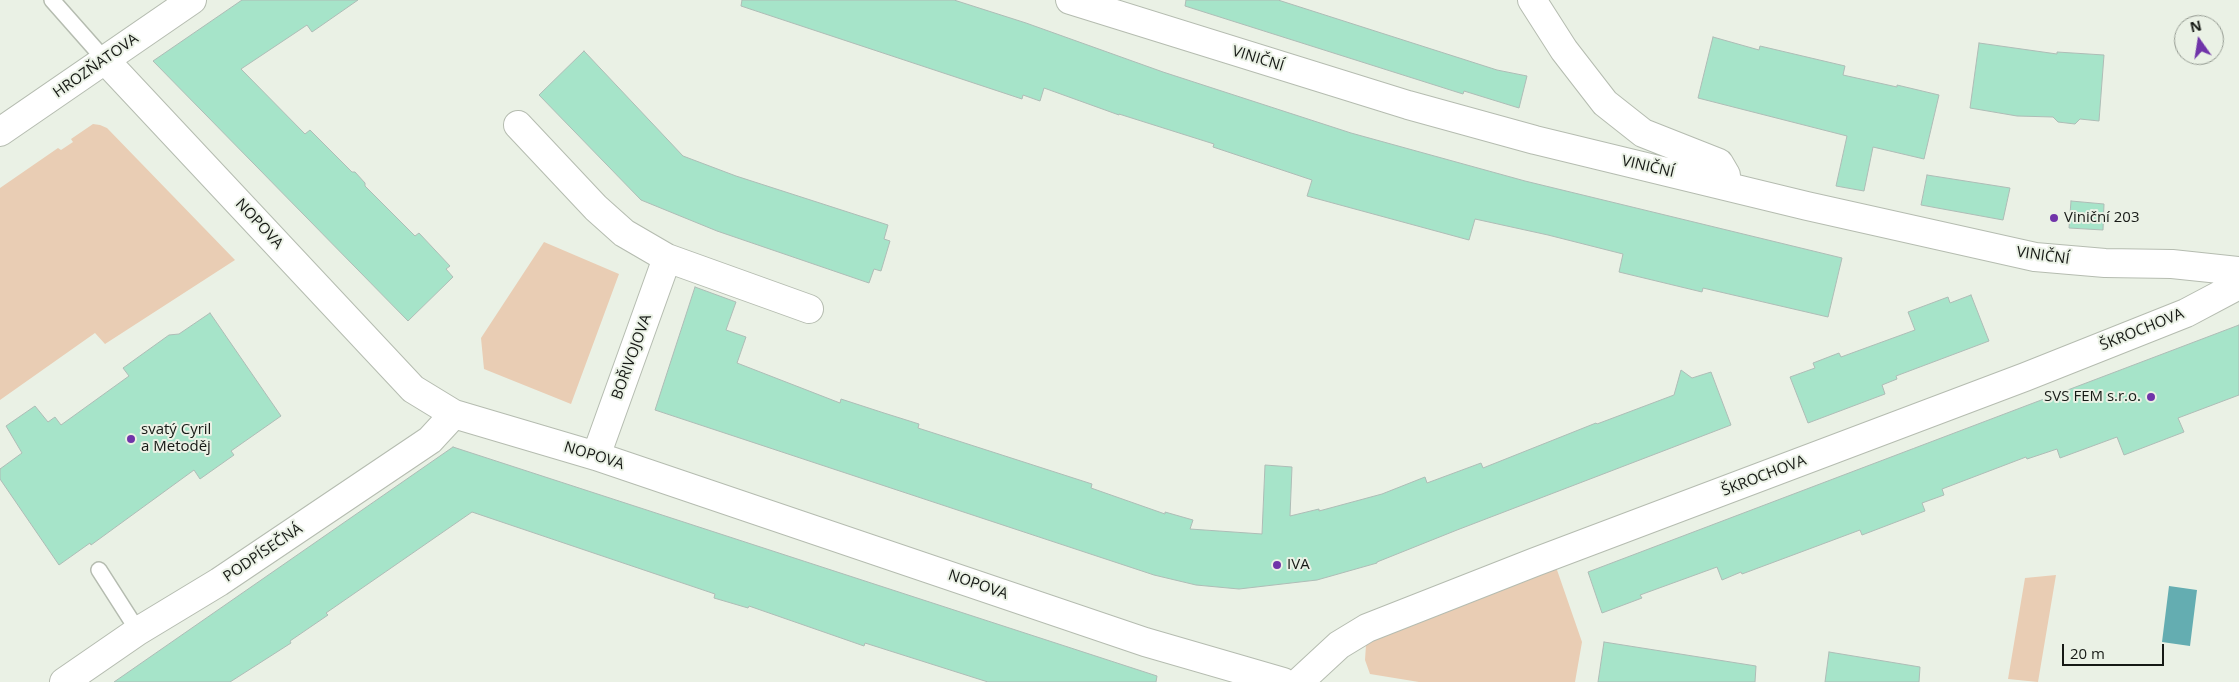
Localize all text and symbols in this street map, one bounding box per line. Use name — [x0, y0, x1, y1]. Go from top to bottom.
north arrow — [2174, 15, 2224, 65]
text: N — [2188, 15, 2203, 36]
street label: HROZŇATOVA — [50, 30, 142, 102]
street label: VINIČNÍ — [1230, 43, 1286, 75]
street label: VINIČNÍ — [1620, 152, 1676, 182]
street label: NOPOVA — [231, 195, 287, 253]
place label: Viniční 203 — [2064, 209, 2140, 227]
marker: Viniční 203 — [2048, 212, 2060, 224]
street label: VINIČNÍ — [2015, 243, 2071, 269]
street label: ŠKROCHOVA — [2097, 305, 2187, 355]
street label: BOŘIVOJOVA — [608, 312, 656, 402]
place label: SVS FEM s.r.o. — [2044, 388, 2141, 406]
marker: SVS FEM s.r.o. — [2145, 391, 2157, 403]
place label: svatý Cyril a Metoděj — [141, 421, 211, 456]
marker: svatý Cyril a Metoděj — [125, 433, 137, 445]
street label: NOPOVA — [562, 438, 626, 474]
street label: ŠKROCHOVA — [1719, 452, 1809, 500]
street label: PODPÍSEČNÁ — [220, 520, 306, 586]
place label: IVA — [1287, 556, 1310, 574]
marker: IVA — [1271, 559, 1283, 571]
street label: NOPOVA — [946, 566, 1010, 604]
scale bar — [2064, 634, 2166, 666]
text: 20 m — [2070, 643, 2105, 663]

